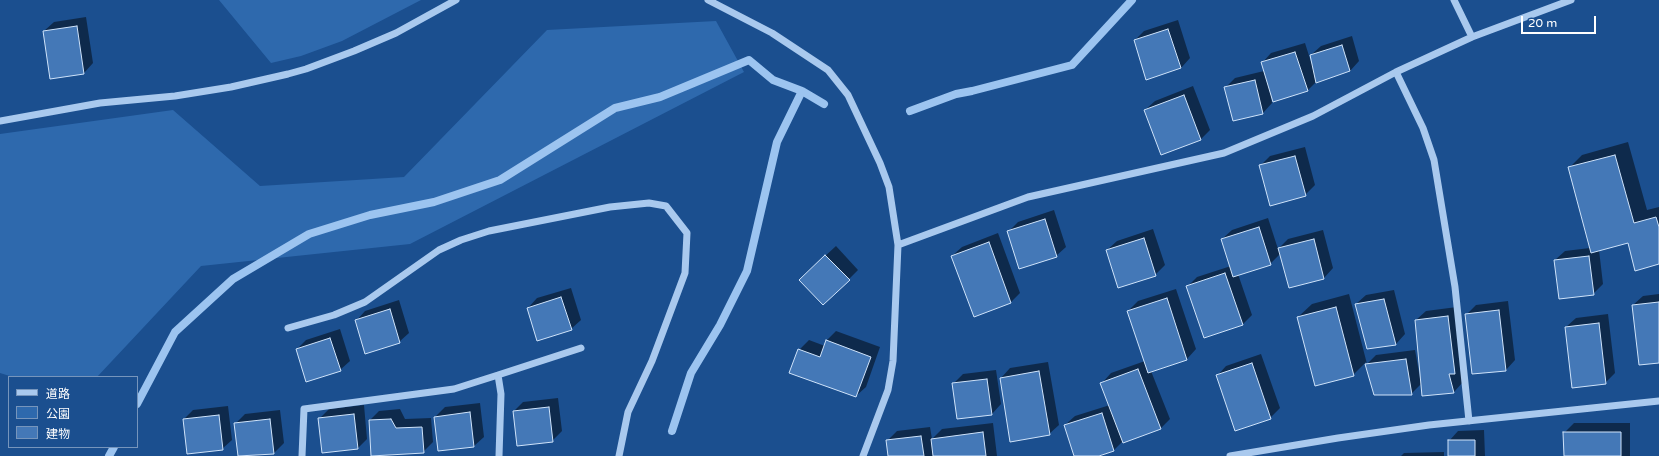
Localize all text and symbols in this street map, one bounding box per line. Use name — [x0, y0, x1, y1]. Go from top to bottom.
scale bar — [1523, 8, 1598, 34]
text: 20 m — [1528, 16, 1557, 30]
legend — [8, 376, 138, 448]
text: 道路 — [46, 387, 70, 401]
text: 公園 — [46, 407, 70, 421]
text: 建物 — [46, 427, 70, 441]

